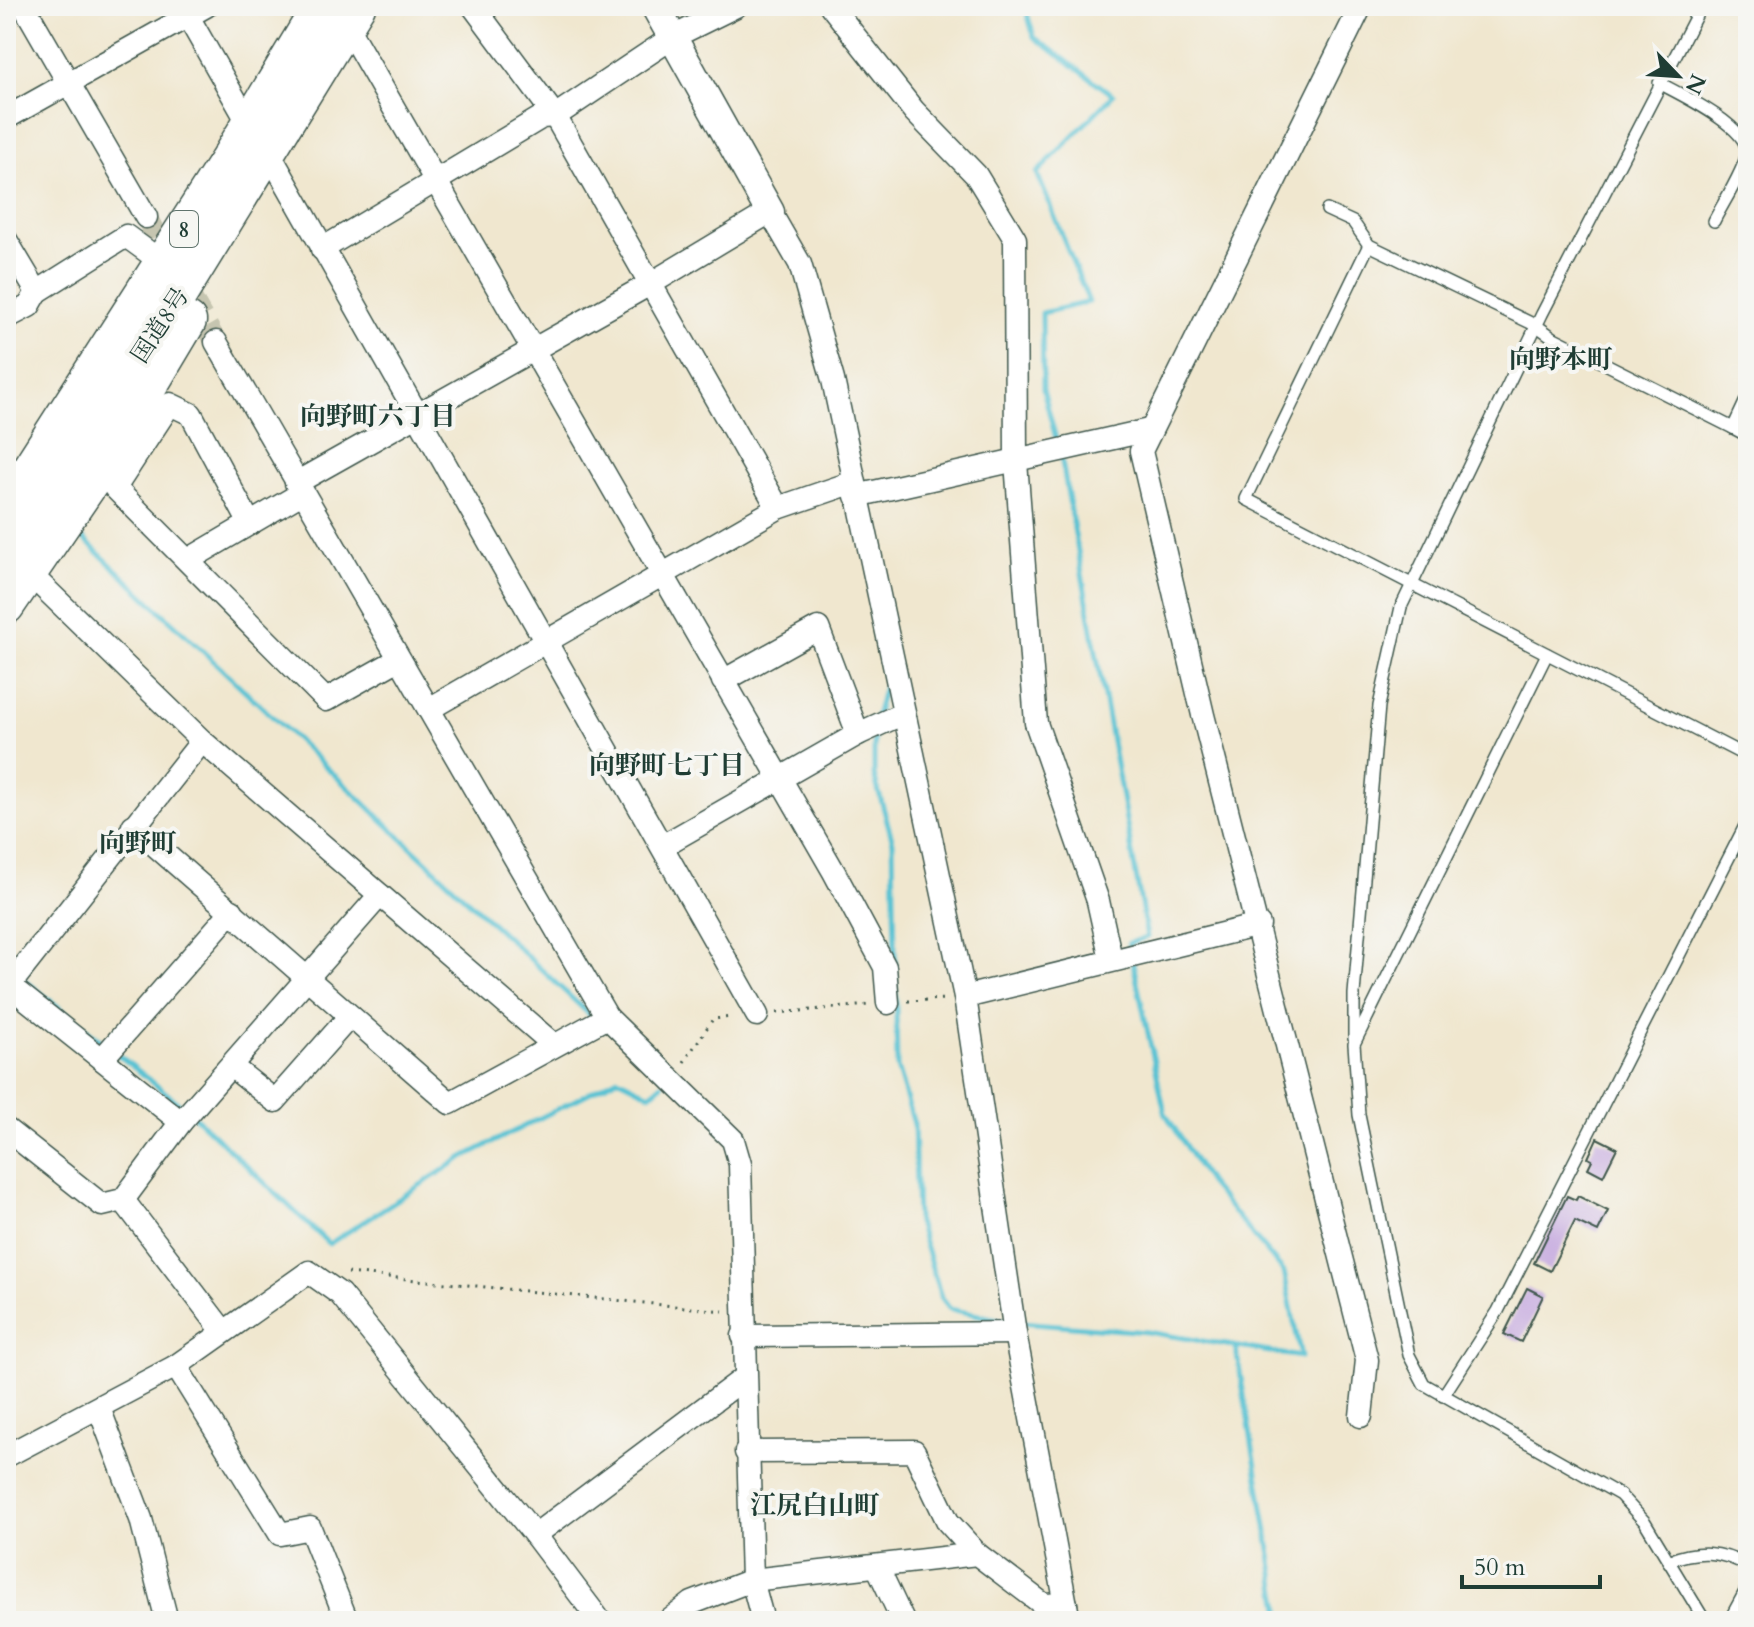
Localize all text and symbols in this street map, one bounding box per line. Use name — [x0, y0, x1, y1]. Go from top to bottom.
north arrow — [1638, 36, 1718, 116]
text: N — [1678, 69, 1713, 99]
road number: 8 — [170, 211, 198, 247]
street label: 国道8号 — [124, 281, 197, 370]
district label: 向野本町 — [1509, 342, 1613, 377]
district label: 向野町六丁目 — [300, 399, 456, 434]
district label: 向野町七丁目 — [589, 748, 745, 783]
district label: 向野町 — [99, 826, 177, 861]
district label: 江尻白山町 — [750, 1488, 880, 1523]
scale bar — [1462, 1539, 1600, 1589]
text: 50 m — [1474, 1551, 1526, 1584]

